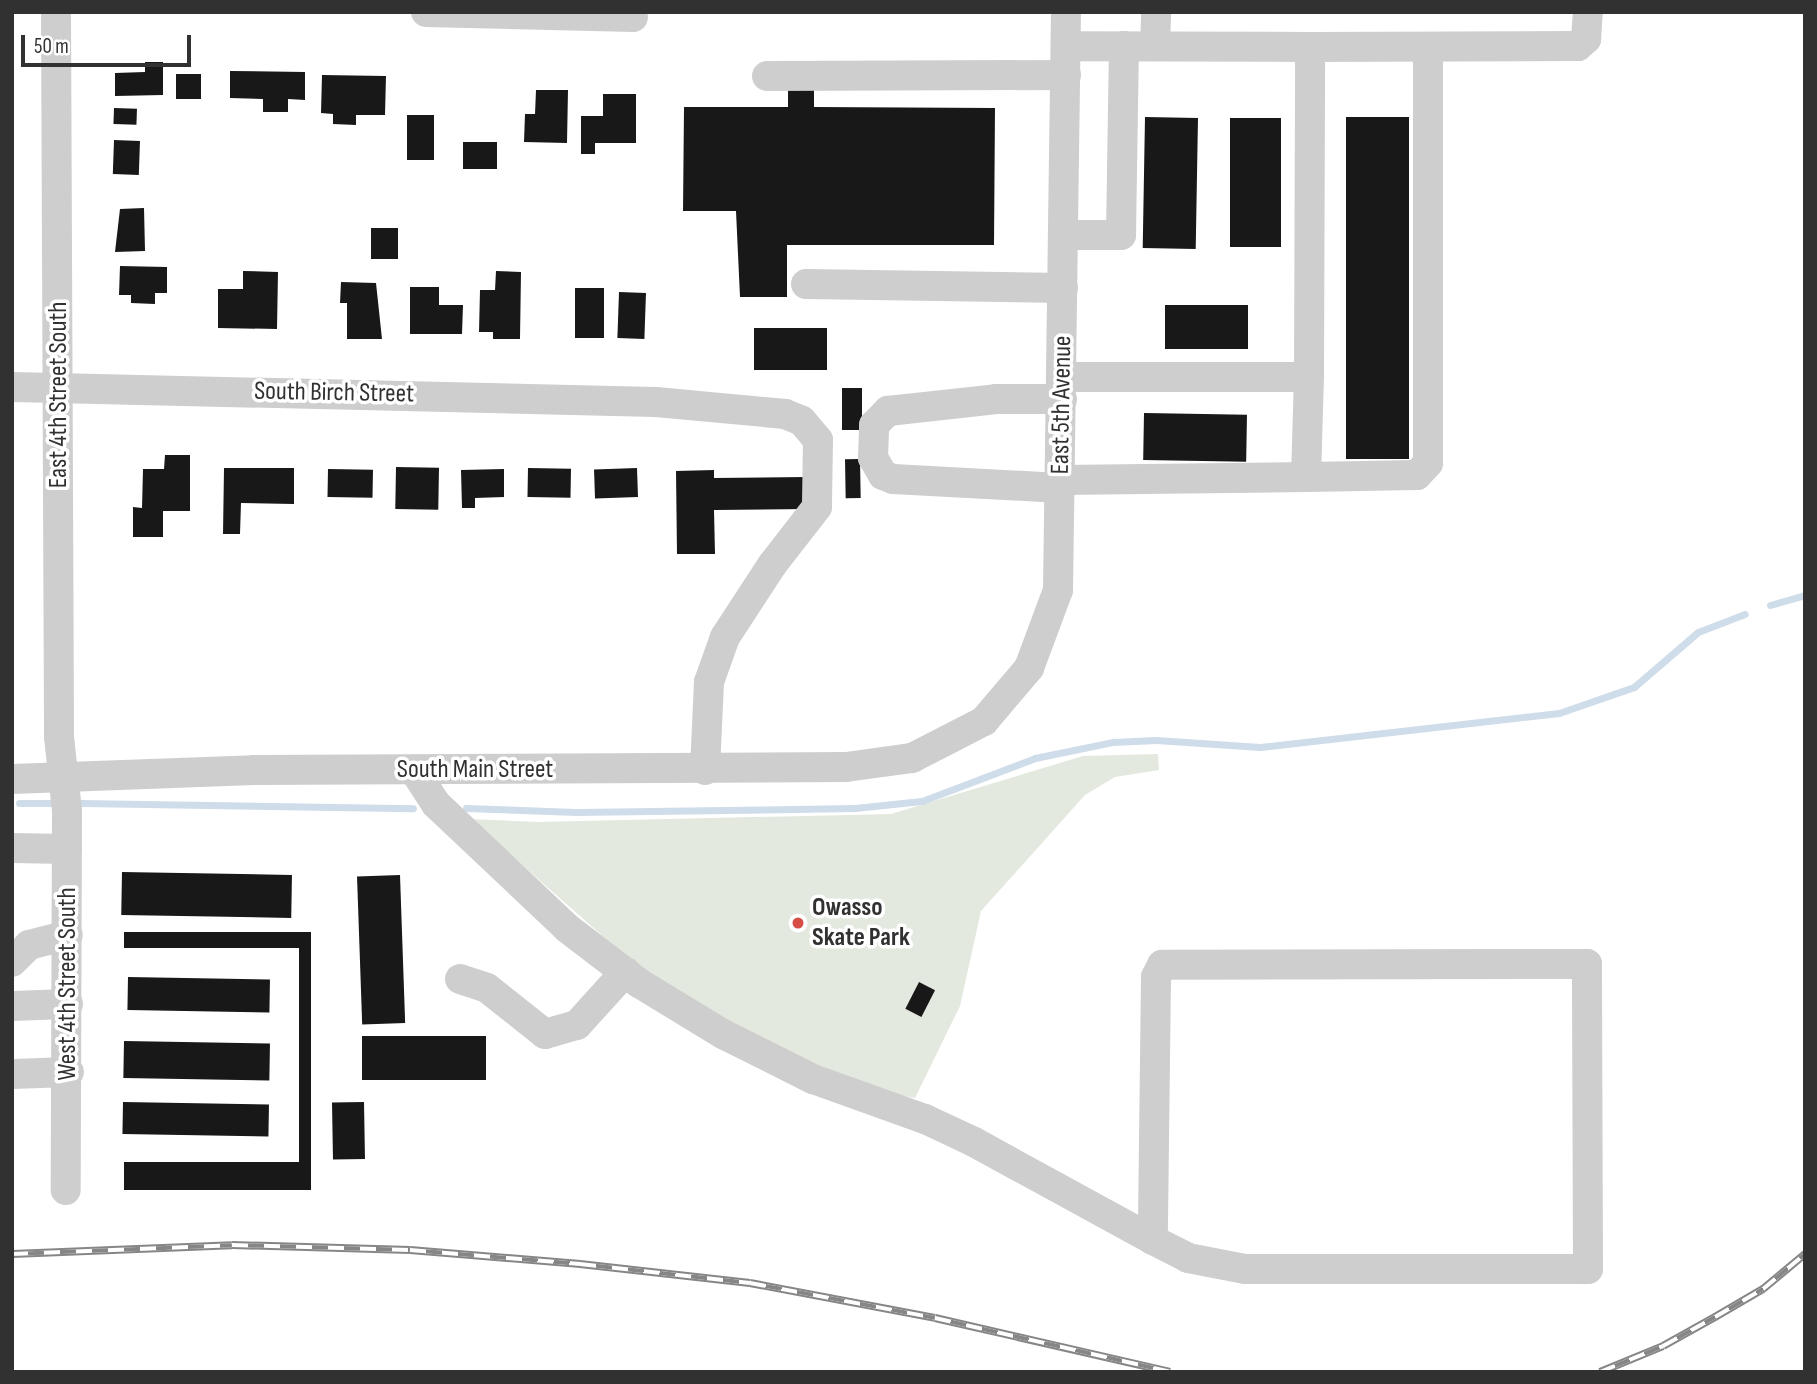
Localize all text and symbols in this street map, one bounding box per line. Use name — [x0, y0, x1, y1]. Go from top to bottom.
scale bar — [24, 21, 194, 65]
text: 50 m — [34, 34, 69, 59]
street label: East 4th Street South — [43, 302, 75, 488]
street label: East 5th Avenue — [1045, 335, 1079, 475]
street label: South Birch Street — [254, 376, 414, 410]
street label: South Main Street — [397, 754, 553, 786]
street label: West 4th Street South — [52, 887, 84, 1081]
place label: Owasso Skate Park — [812, 892, 910, 954]
marker: Owasso Skate Park — [790, 915, 806, 931]

